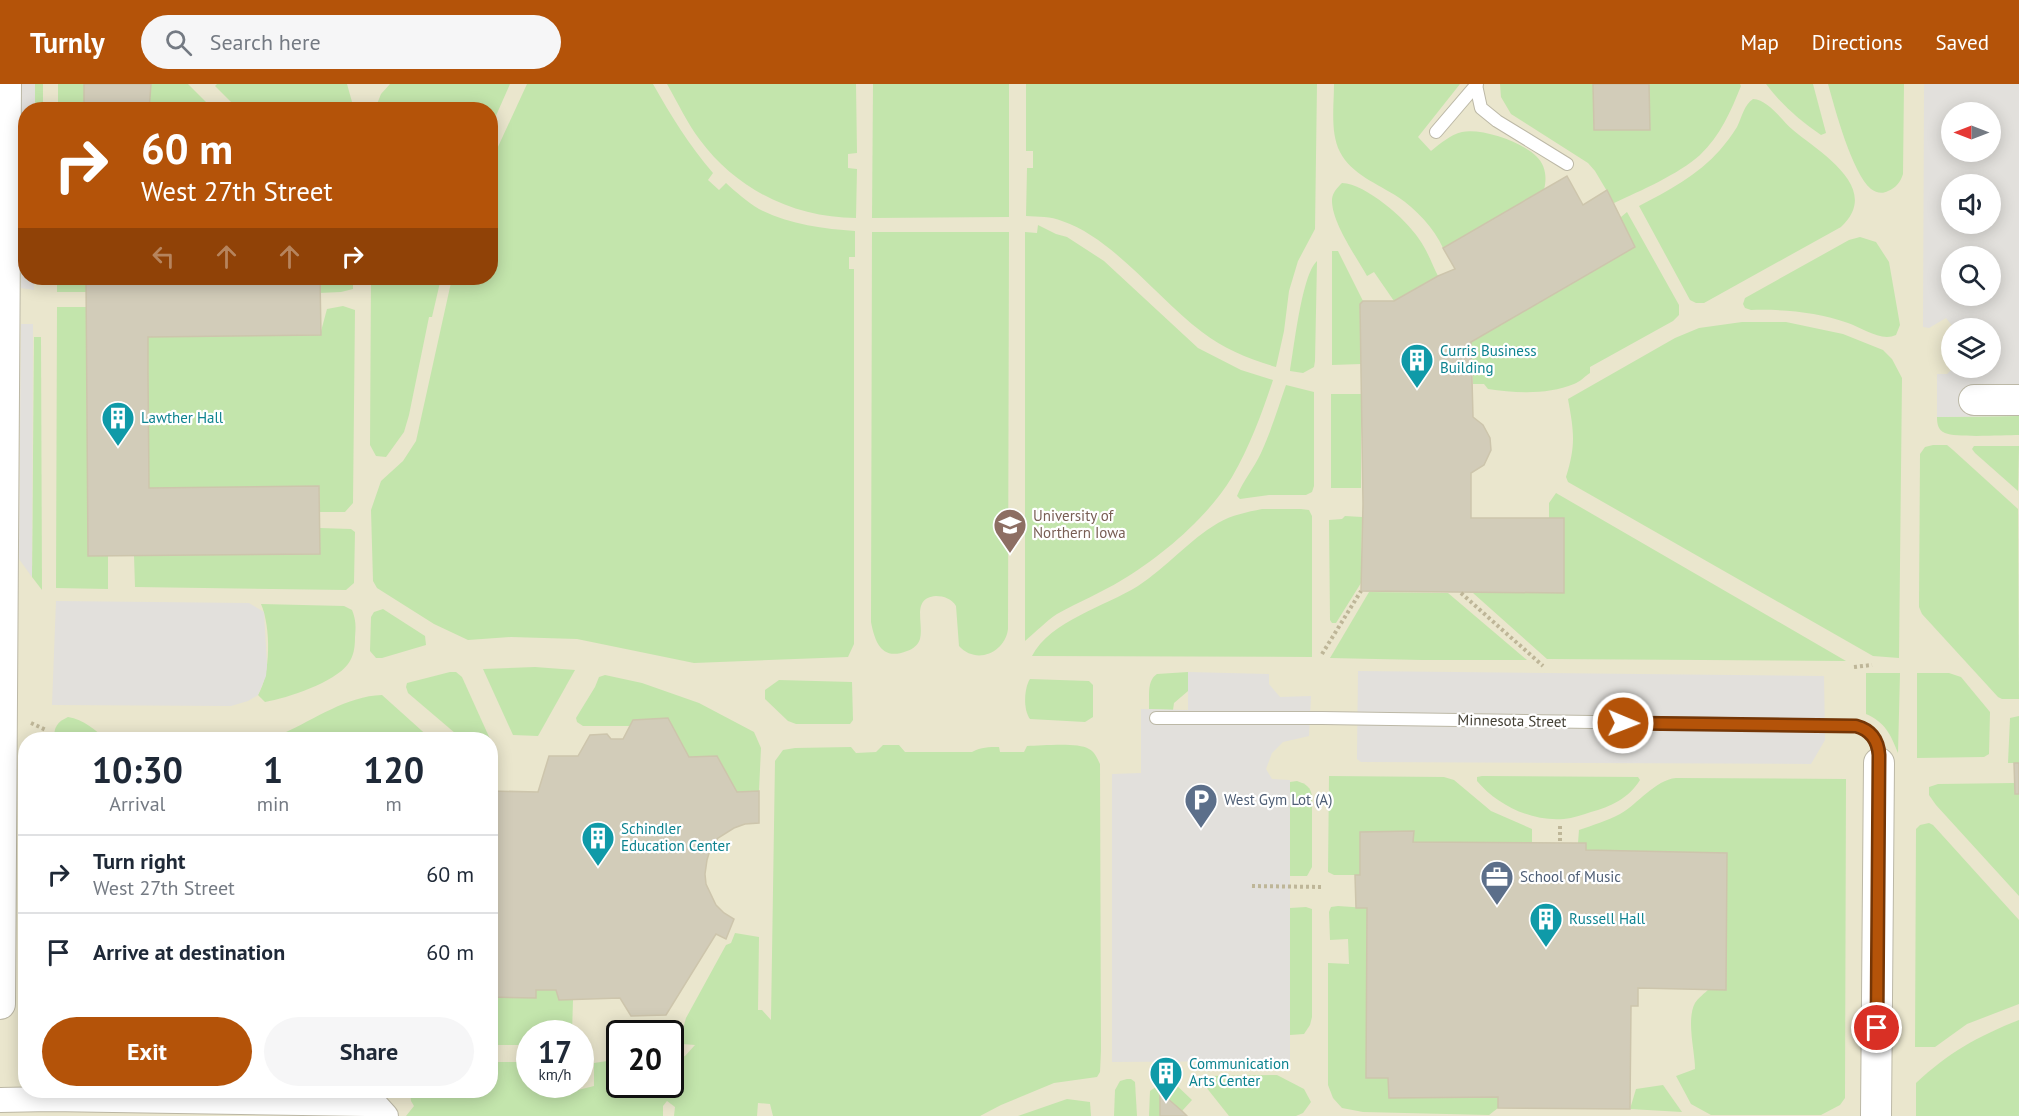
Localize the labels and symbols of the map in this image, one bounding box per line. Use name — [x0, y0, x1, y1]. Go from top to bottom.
north arrow — [1941, 102, 2001, 162]
place label: Curris Business Building — [1440, 341, 1537, 377]
building icon: Curris Business Building — [1399, 342, 1435, 389]
building icon: Lawther Hall — [100, 400, 136, 447]
place label: Lawther Hall — [141, 408, 224, 427]
place label: University of Northern Iowa — [1033, 506, 1126, 542]
school or university icon: University of Northern Iowa — [992, 507, 1028, 554]
position arrow — [1591, 691, 1655, 755]
street label: Minnesota Street — [1457, 710, 1567, 731]
parking icon: West Gym Lot (A) — [1183, 782, 1219, 829]
place label: West Gym Lot (A) — [1224, 790, 1332, 809]
place label: Schindler Education Center — [621, 819, 730, 855]
building icon: Schindler Education Center — [580, 820, 616, 867]
office icon: School of Music — [1479, 859, 1515, 906]
place label: School of Music — [1520, 867, 1621, 886]
building icon: Russell Hall — [1528, 901, 1564, 948]
place label: Russell Hall — [1569, 909, 1646, 928]
pin — [1851, 1002, 1902, 1053]
speed limit sign: 20 — [606, 1020, 684, 1098]
place label: Communication Arts Center — [1189, 1054, 1289, 1090]
building icon: Communication Arts Center — [1148, 1055, 1184, 1102]

